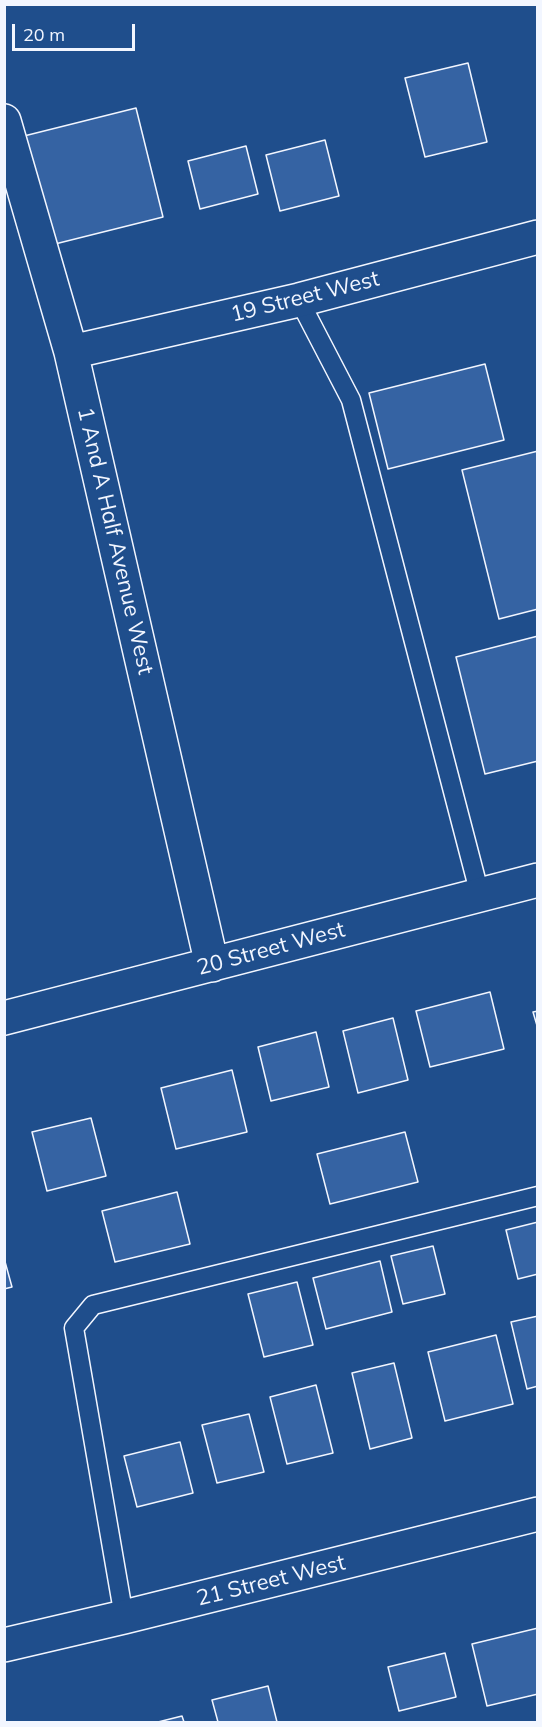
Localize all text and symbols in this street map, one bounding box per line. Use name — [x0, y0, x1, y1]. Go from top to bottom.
scale bar — [15, 12, 138, 50]
text: 20 m — [23, 23, 65, 46]
street label: 19 Street West — [228, 266, 382, 328]
street label: 1 And A Half Avenue West — [71, 405, 159, 677]
street label: 20 Street West — [194, 917, 348, 981]
street label: 21 Street West — [194, 1550, 348, 1612]

